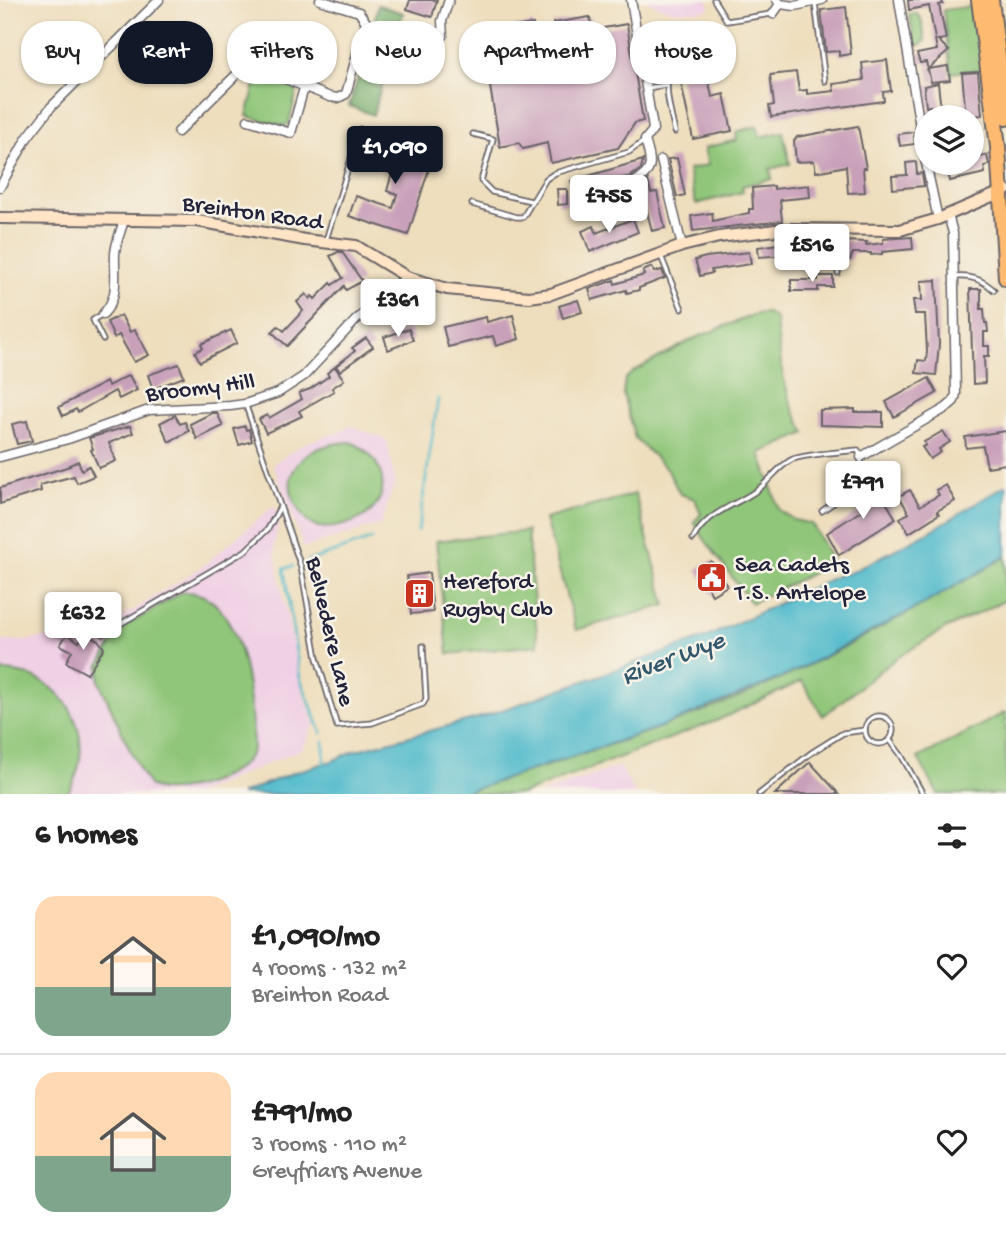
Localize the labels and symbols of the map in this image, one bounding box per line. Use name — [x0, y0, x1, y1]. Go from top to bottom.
pin: £1,090 — [338, 127, 452, 186]
pin: £755 — [568, 176, 650, 235]
street label: Breinton Road — [179, 190, 327, 239]
pin: £516 — [771, 224, 853, 284]
pin: £361 — [357, 280, 439, 339]
street label: Broomy Hill — [143, 368, 257, 411]
pin: £791 — [822, 462, 904, 521]
place label: Sea Cadets T.S. Antelope — [733, 552, 866, 609]
street label: Belvedere Lane — [297, 554, 360, 710]
public building icon: Sea Cadets T.S. Antelope — [695, 560, 729, 594]
place label: Hereford Rugby Club — [443, 569, 553, 626]
building icon: Hereford Rugby Club — [403, 577, 437, 611]
pin: £632 — [42, 592, 124, 652]
water label: River Wye — [618, 626, 731, 694]

